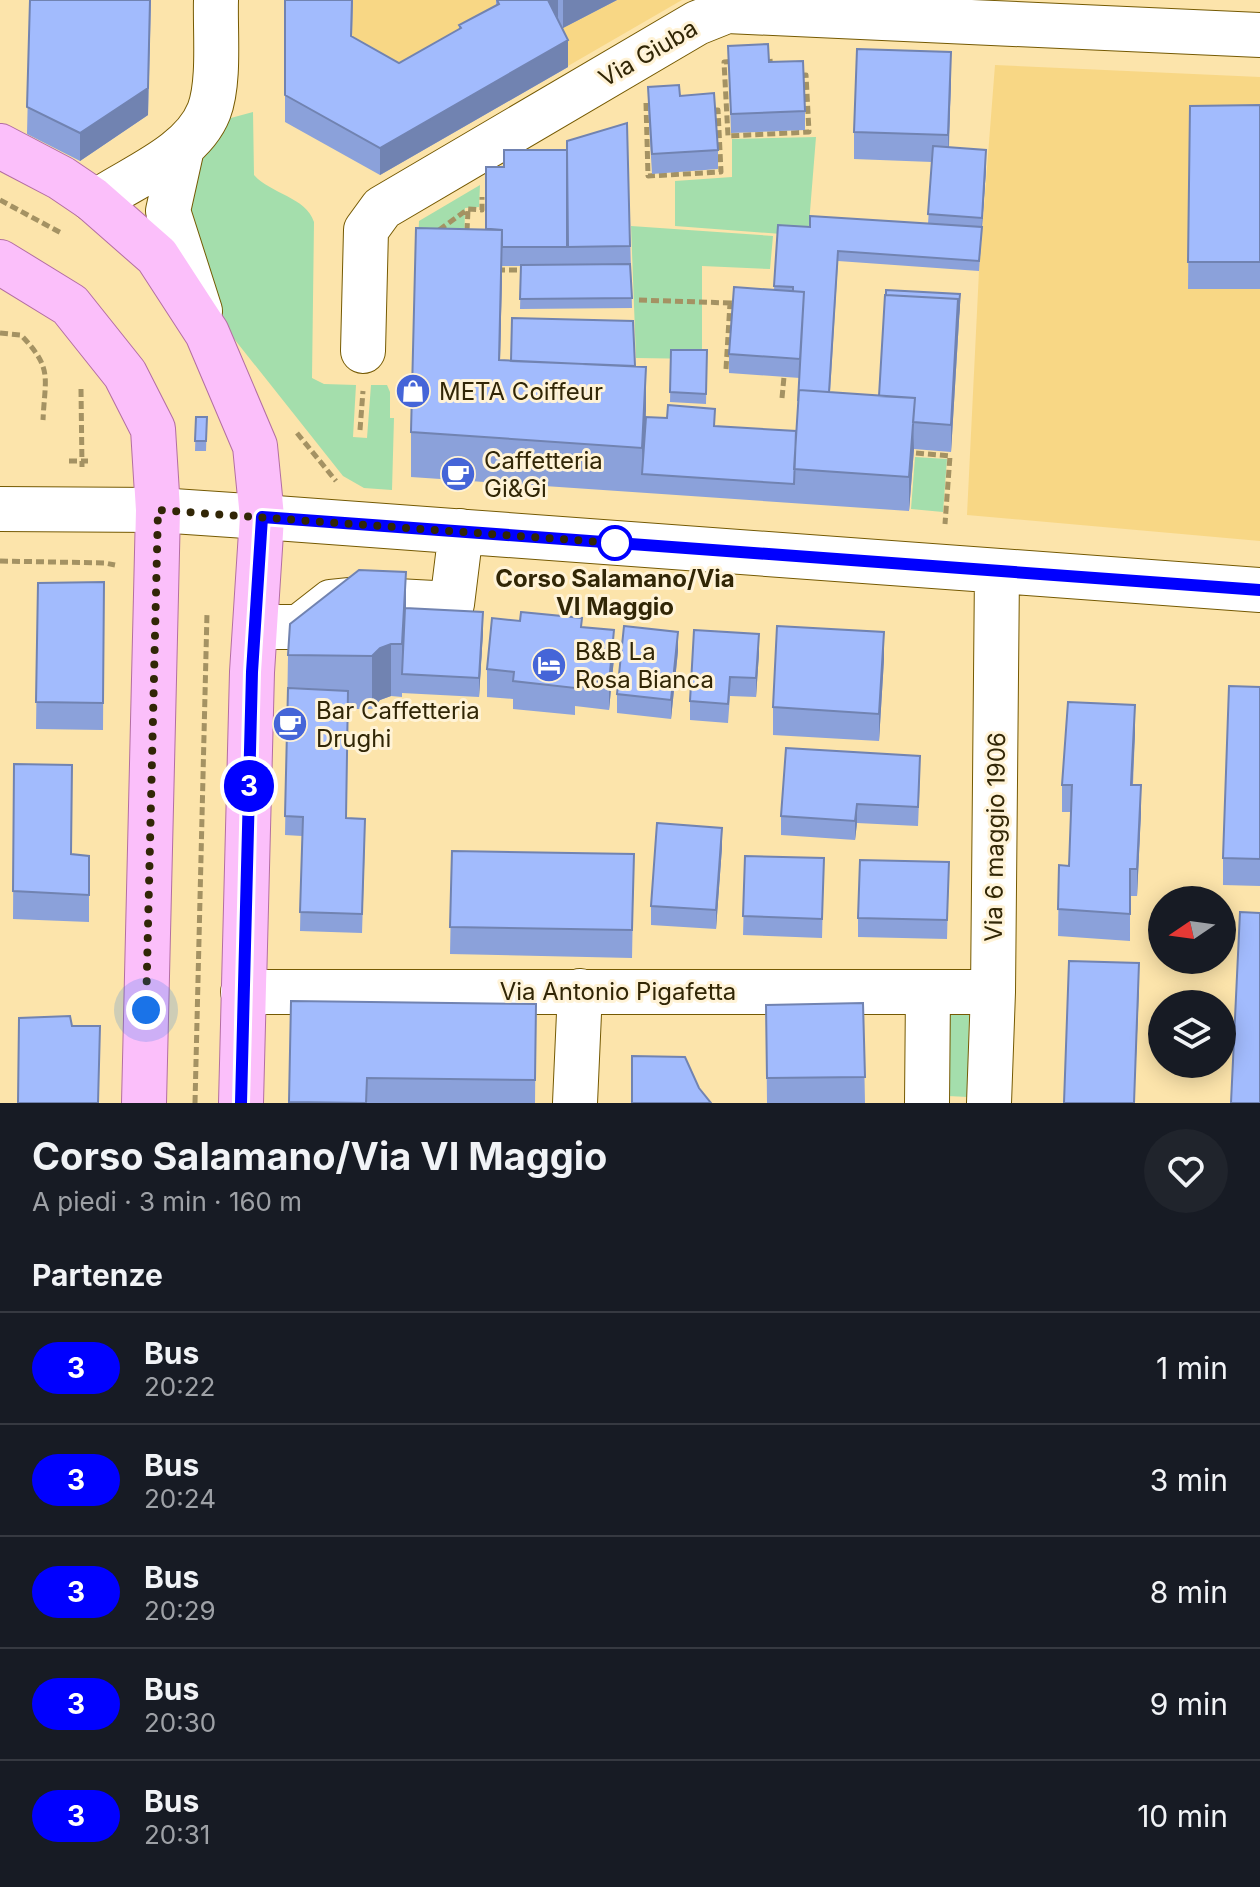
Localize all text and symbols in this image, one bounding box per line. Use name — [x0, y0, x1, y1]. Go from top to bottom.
street label: Via Giuba — [594, 13, 702, 93]
shop icon: META Coiffeur — [394, 372, 432, 410]
place label: META Coiffeur — [439, 377, 603, 406]
place label: Caffetteria Gi&Gi — [484, 446, 603, 503]
cafe icon: Caffetteria Gi&Gi — [439, 455, 477, 493]
marker: Corso Salamano/Via VI Maggio — [598, 526, 632, 560]
place label: Corso Salamano/Via VI Maggio — [495, 564, 735, 621]
place label: B&B La Rosa Bianca — [575, 637, 714, 694]
hotel icon: B&B La Rosa Bianca — [530, 646, 568, 684]
place label: Bar Caffetteria Drughi — [316, 696, 480, 753]
cafe icon: Bar Caffetteria Drughi — [271, 705, 309, 743]
street label: Via 6 maggio 1906 — [979, 732, 1011, 942]
line badge: 3 — [223, 760, 275, 812]
text: 3 — [240, 769, 258, 803]
north arrow — [1148, 886, 1236, 974]
map controls — [1148, 886, 1236, 1078]
street label: Via Antonio Pigafetta — [500, 977, 736, 1006]
your location — [126, 990, 166, 1030]
button: layers — [1148, 990, 1236, 1078]
button: heart — [1144, 1129, 1228, 1213]
text: Corso Salamano/Via VI Maggio — [32, 1133, 607, 1179]
text: A piedi · 3 min · 160 m — [32, 1186, 302, 1217]
text: Partenze — [32, 1257, 163, 1293]
text: Bus — [144, 1335, 199, 1371]
text: 1 min — [1156, 1350, 1228, 1386]
text: 3 — [67, 1351, 85, 1385]
text: 20:22 — [144, 1371, 215, 1402]
text: Bus — [144, 1447, 199, 1483]
text: 3 min — [1150, 1462, 1228, 1498]
text: 3 — [67, 1463, 85, 1497]
text: 20:24 — [144, 1483, 216, 1514]
text: Bus — [144, 1559, 199, 1595]
text: 8 min — [1150, 1574, 1228, 1610]
text: 3 — [67, 1575, 85, 1609]
text: 20:29 — [144, 1595, 216, 1626]
text: Bus — [144, 1671, 199, 1707]
text: 9 min — [1150, 1686, 1228, 1722]
text: 3 — [67, 1687, 85, 1721]
text: 20:30 — [144, 1707, 216, 1738]
text: Bus — [144, 1783, 199, 1819]
text: 10 min — [1137, 1798, 1228, 1834]
text: 3 — [67, 1799, 85, 1833]
text: 20:31 — [144, 1819, 210, 1850]

